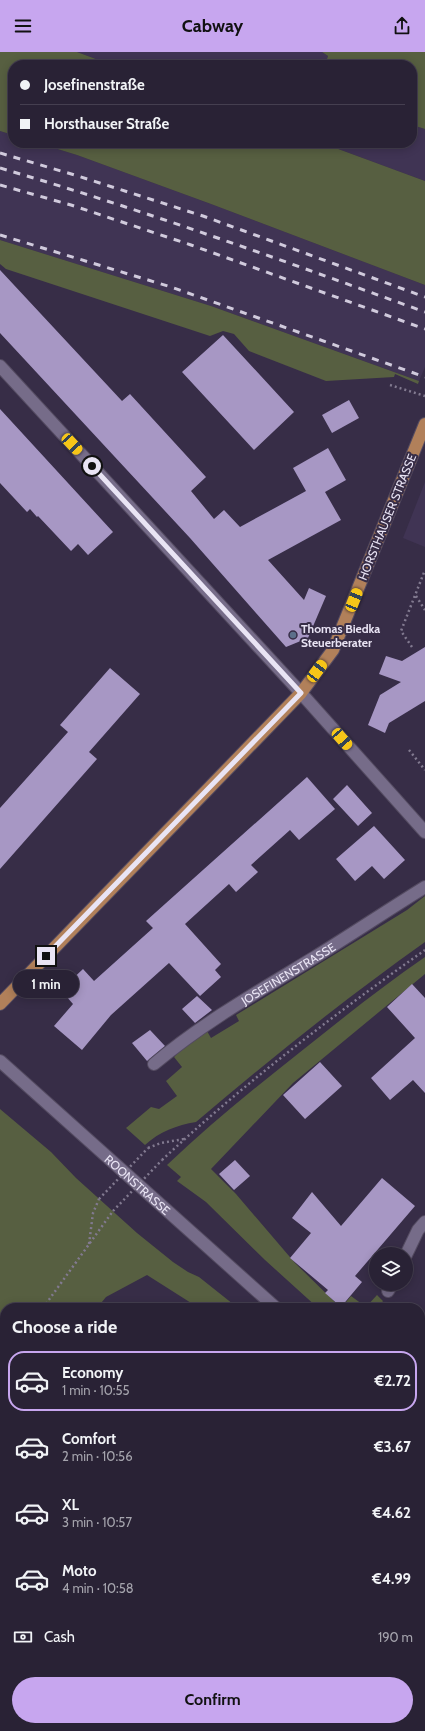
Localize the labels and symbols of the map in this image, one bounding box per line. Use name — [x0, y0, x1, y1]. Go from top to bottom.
car — [59, 431, 85, 457]
street label: HORSTHAUSER STRASSE — [355, 451, 419, 582]
route start — [83, 457, 101, 475]
car — [344, 587, 364, 613]
place label: Thomas Biedka Steuerberater — [301, 621, 380, 650]
marker: Thomas Biedka Steuerberater — [288, 630, 298, 640]
car — [305, 658, 329, 684]
car — [330, 726, 354, 752]
street label: JOSEFINENSTRASSE — [237, 939, 338, 1008]
route end — [37, 947, 55, 965]
callout: 1 min — [13, 970, 79, 998]
street label: ROONSTRASSE — [102, 1151, 174, 1218]

